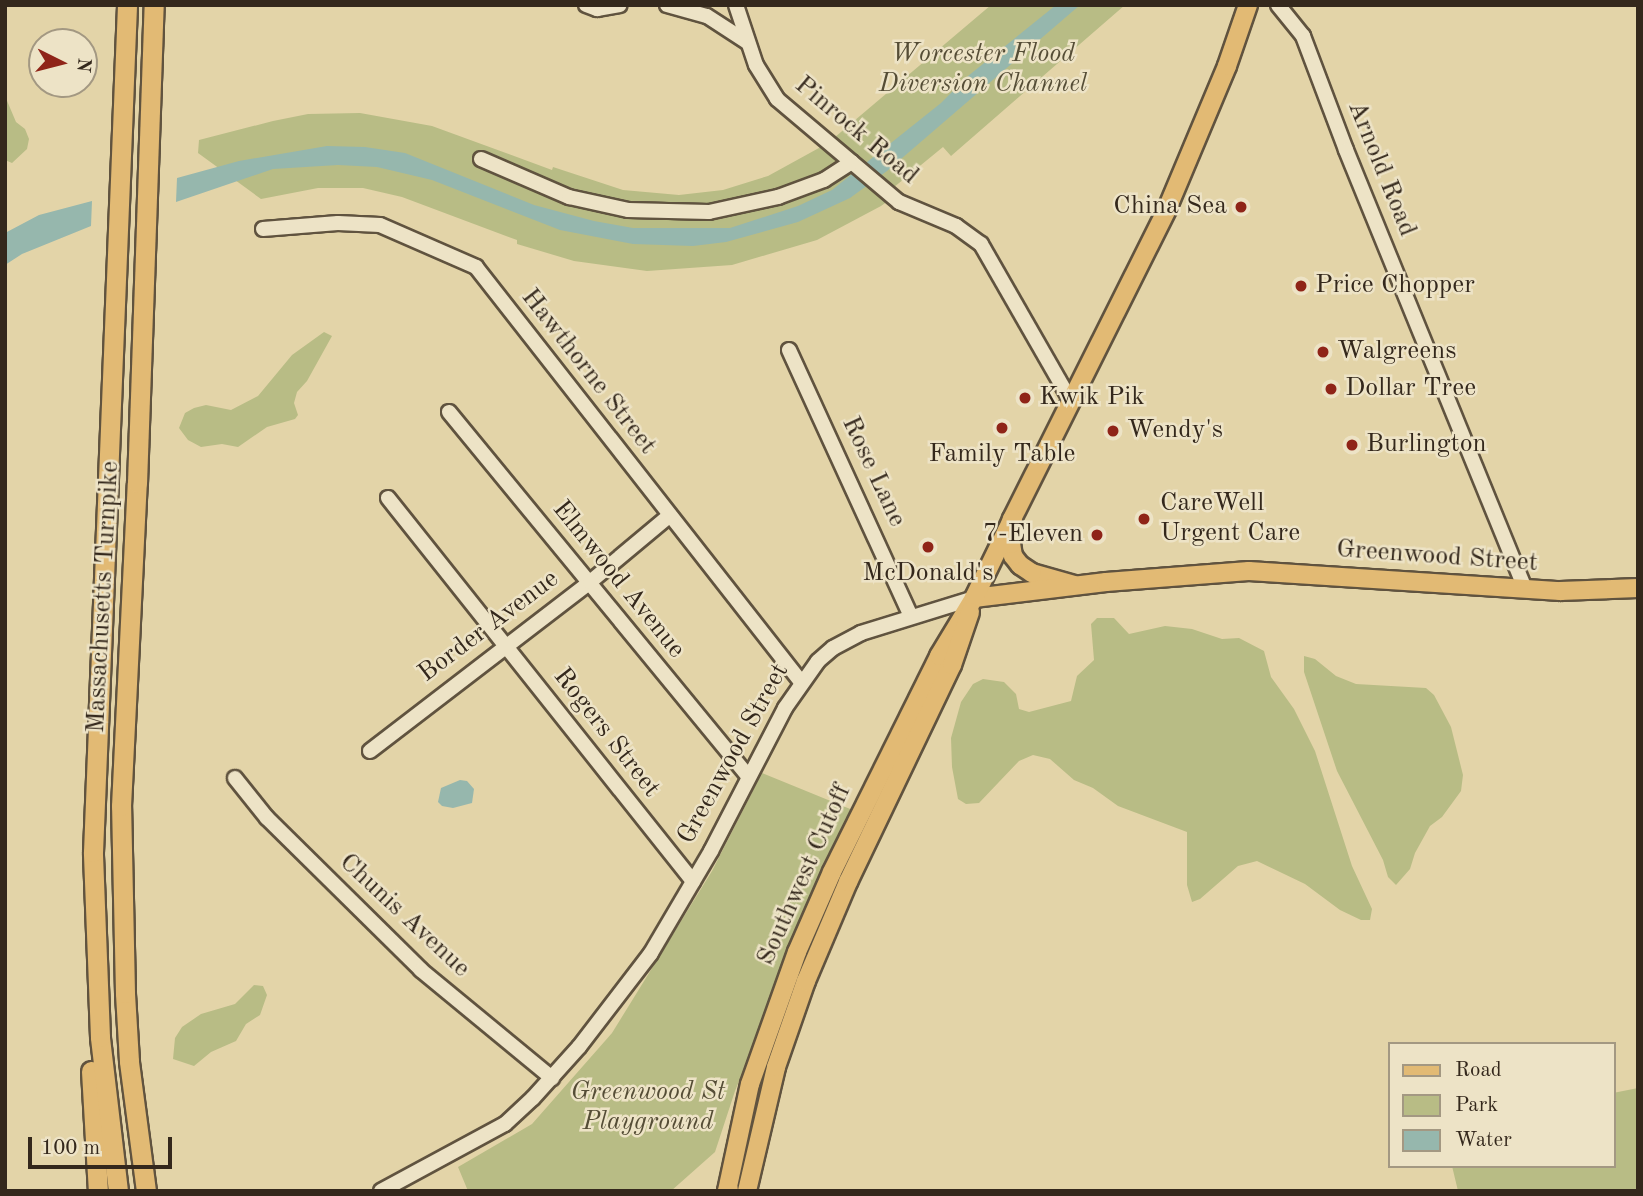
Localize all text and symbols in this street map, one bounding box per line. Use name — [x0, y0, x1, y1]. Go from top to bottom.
north arrow — [28, 28, 98, 98]
park label: Worcester Flood Diversion Channel — [879, 39, 1087, 100]
text: N — [72, 57, 93, 73]
street label: Pinrock Road — [788, 70, 924, 192]
street label: Arnold Road — [1340, 97, 1422, 241]
place label: China Sea — [1113, 191, 1227, 223]
marker: China Sea — [1233, 199, 1249, 215]
place label: Price Chopper — [1315, 270, 1475, 302]
marker: Price Chopper — [1293, 278, 1309, 294]
street label: Hawthorne Street — [514, 283, 662, 461]
place label: Walgreens — [1337, 336, 1456, 368]
marker: Walgreens — [1315, 344, 1331, 360]
place label: Dollar Tree — [1345, 373, 1476, 405]
marker: Dollar Tree — [1323, 381, 1339, 397]
place label: Kwik Pik — [1039, 382, 1145, 414]
marker: Kwik Pik — [1017, 390, 1033, 406]
street label: Rose Lane — [834, 412, 912, 532]
place label: Wendy's — [1127, 415, 1223, 447]
marker: Family Table — [994, 420, 1010, 436]
marker: Wendy's — [1105, 423, 1121, 439]
place label: Burlington — [1366, 429, 1487, 461]
marker: Burlington — [1344, 437, 1360, 453]
place label: Family Table — [929, 439, 1075, 471]
street label: Massachusetts Turnpike — [81, 460, 127, 734]
place label: CareWell Urgent Care — [1160, 488, 1300, 550]
street label: Elmwood Avenue — [545, 495, 691, 665]
marker: CareWell Urgent Care — [1134, 509, 1154, 529]
place label: 7-Eleven — [983, 519, 1083, 551]
marker: 7-Eleven — [1089, 527, 1105, 543]
street label: Greenwood Street — [1335, 534, 1539, 580]
marker: McDonald's — [920, 539, 936, 555]
place label: McDonald's — [862, 558, 994, 590]
street label: Border Avenue — [413, 564, 565, 690]
street label: Greenwood Street — [671, 658, 797, 850]
street label: Rogers Street — [546, 662, 666, 804]
street label: Southwest Cutoff — [751, 780, 859, 970]
street label: Chunis Avenue — [332, 847, 476, 985]
legend — [1388, 1042, 1615, 1168]
text: Road — [1455, 1060, 1502, 1081]
park label: Greenwood St Playground — [571, 1077, 725, 1138]
text: Park — [1455, 1095, 1498, 1116]
scale bar — [32, 1122, 175, 1166]
text: Water — [1455, 1130, 1512, 1151]
text: 100 m — [41, 1138, 100, 1159]

